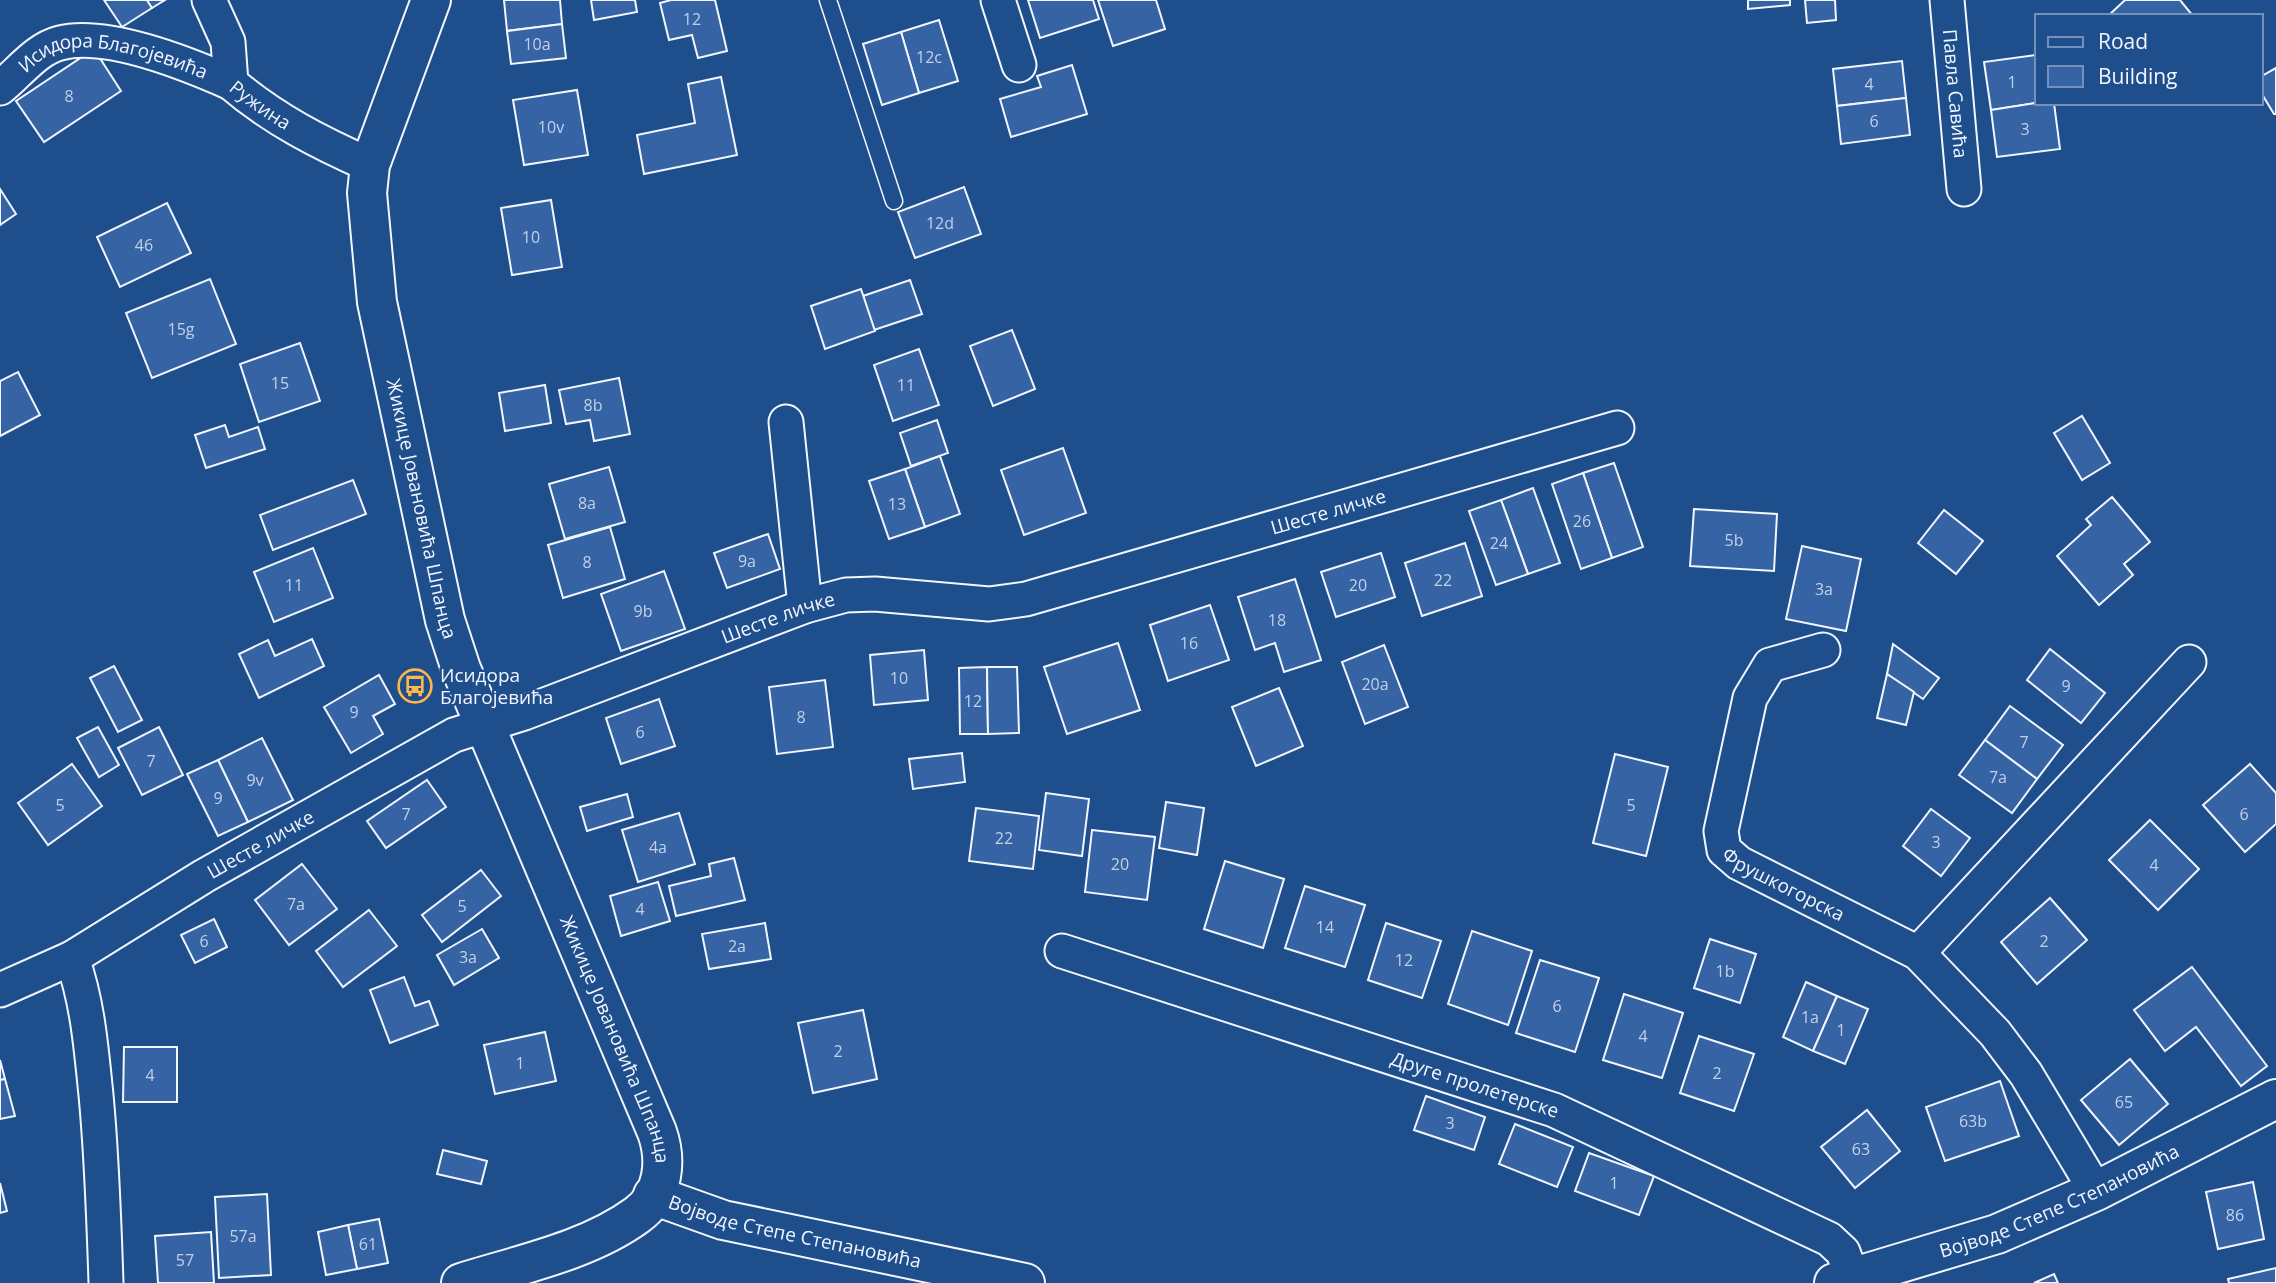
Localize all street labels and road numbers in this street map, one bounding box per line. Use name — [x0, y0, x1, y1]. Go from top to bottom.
street label: Павла Савића — [1937, 28, 1974, 159]
street label: Исидора Благојевића — [15, 65, 213, 87]
street label: Ружина — [224, 74, 296, 136]
street label: Жикице Јовановића Шпанца — [381, 376, 463, 642]
street label: Шесте личке — [1267, 483, 1389, 541]
street label: Шесте личке — [717, 586, 838, 650]
street label: Шесте личке — [202, 804, 319, 885]
street label: Фрушкогорска — [1717, 841, 1849, 927]
street label: Жикице Јовановића Шпанца — [554, 912, 675, 1164]
street label: Друге пролетерске — [1388, 1045, 1562, 1124]
street label: Војводе Степе Степановића — [1936, 1138, 2183, 1264]
street label: Војводе Степе Степановића — [665, 1189, 924, 1274]

